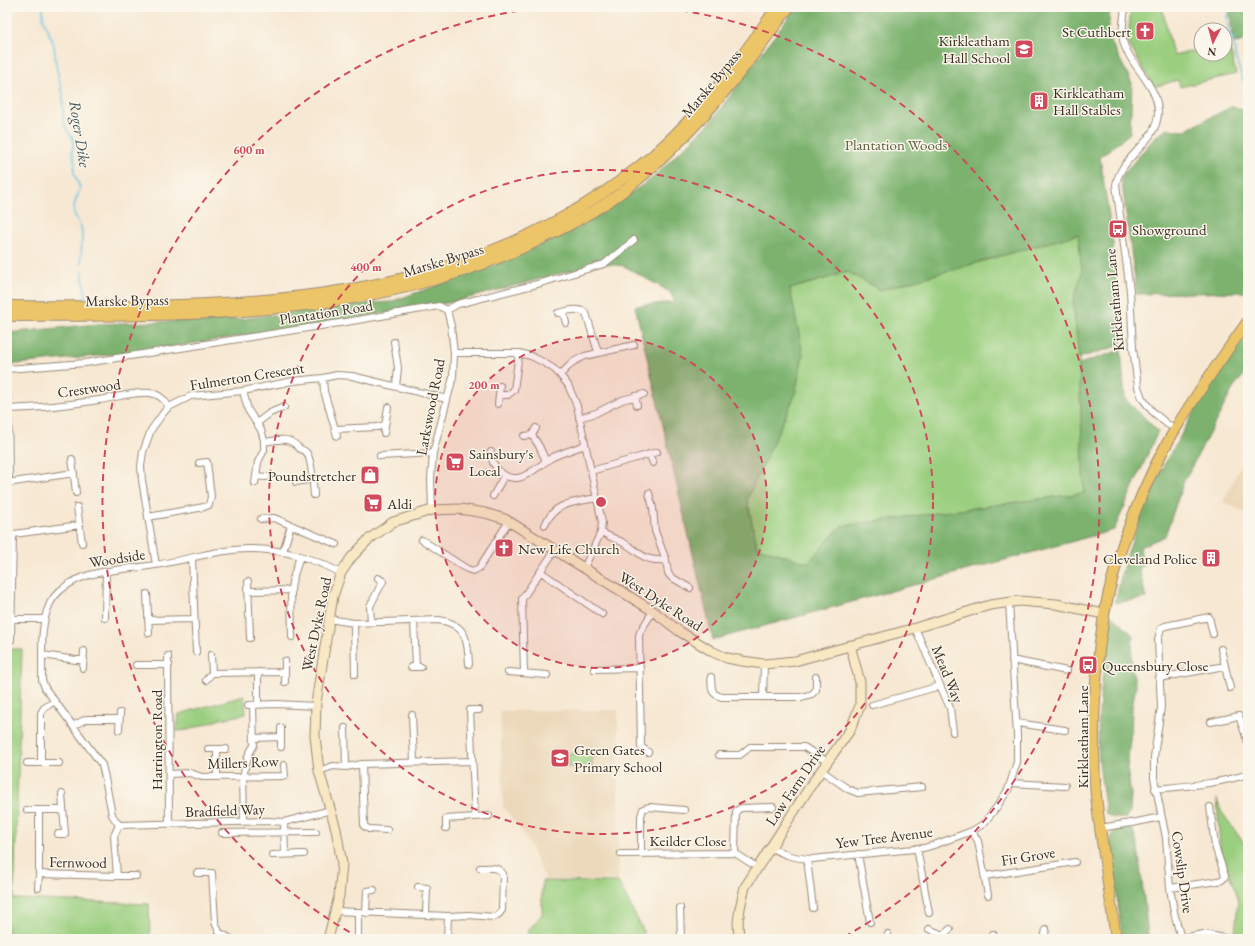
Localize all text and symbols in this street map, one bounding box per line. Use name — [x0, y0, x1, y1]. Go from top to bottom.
church icon: St Cuthbert — [1134, 20, 1156, 42]
place label: St Cuthbert — [1062, 22, 1131, 41]
north arrow — [1193, 22, 1233, 62]
place label: Kirkleatham Hall School — [939, 31, 1010, 67]
school or university icon: Kirkleatham Hall School — [1013, 38, 1035, 60]
street label: Marske Bypass — [677, 45, 745, 121]
text: N — [1207, 45, 1217, 59]
place label: Kirkleatham Hall Stables — [1053, 83, 1125, 119]
building icon: Kirkleatham Hall Stables — [1028, 90, 1050, 112]
water label: Roger Dike — [64, 99, 96, 170]
park label: Plantation Woods — [845, 135, 948, 154]
text: 600 m — [233, 142, 265, 158]
bus stop icon: Showground — [1107, 218, 1129, 240]
place label: Showground — [1132, 220, 1207, 239]
street label: Marske Bypass — [400, 239, 486, 281]
street label: Kirkleatham Lane — [1100, 248, 1128, 352]
text: 400 m — [350, 259, 382, 275]
street label: Marske Bypass — [85, 290, 169, 310]
street label: Plantation Road — [278, 295, 375, 329]
street label: Larkswood Road — [411, 357, 449, 457]
street label: Fulmerton Crescent — [189, 358, 306, 394]
street label: Crestwood — [56, 374, 122, 402]
text: 200 m — [468, 377, 500, 393]
place label: Sainsbury's Local — [469, 444, 534, 480]
supermarket icon: Sainsbury's Local — [444, 451, 466, 473]
shop icon: Poundstretcher — [359, 464, 381, 486]
place label: Poundstretcher — [268, 466, 356, 485]
supermarket icon: Aldi — [362, 492, 384, 514]
place label: Aldi — [386, 494, 413, 513]
centre of rings — [594, 495, 608, 509]
church icon: New Life Church — [493, 537, 515, 559]
place label: New Life Church — [518, 539, 620, 558]
street label: Woodside — [88, 544, 147, 572]
building icon: Cleveland Police — [1200, 547, 1222, 569]
place label: Cleveland Police — [1103, 549, 1197, 568]
street label: West Dyke Road — [616, 567, 707, 635]
street label: West Dyke Road — [297, 575, 335, 673]
street label: Mead Way — [928, 642, 968, 706]
bus stop icon: Queensbury Close — [1077, 654, 1099, 676]
place label: Queensbury Close — [1102, 656, 1208, 675]
street label: Kirkleatham Lane — [1073, 685, 1092, 788]
street label: Harrington Road — [147, 689, 166, 790]
place label: Green Gates Primary School — [574, 740, 663, 776]
street label: Low Farm Drive — [761, 741, 829, 829]
school or university icon: Green Gates Primary School — [549, 747, 571, 769]
street label: Millers Row — [207, 751, 280, 773]
street label: Bradfield Way — [185, 799, 266, 821]
street label: Yew Tree Avenue — [834, 822, 934, 852]
street label: Cowslip Drive — [1168, 830, 1198, 915]
street label: Keilder Close — [649, 831, 727, 850]
street label: Fir Grove — [1000, 842, 1057, 870]
street label: Fernwood — [49, 852, 108, 872]

